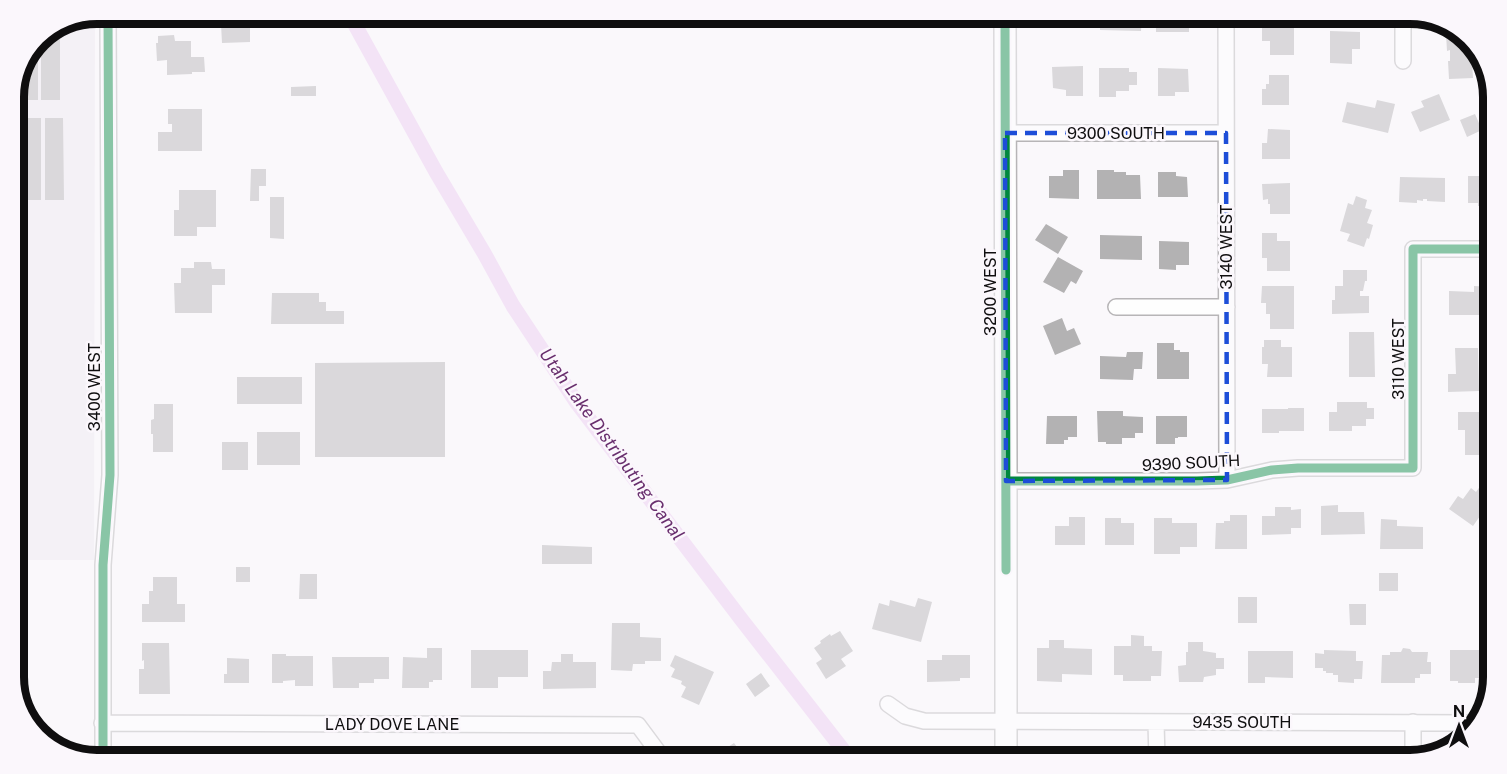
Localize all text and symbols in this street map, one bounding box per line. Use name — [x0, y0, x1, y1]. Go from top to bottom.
street label: 9300 SOUTH — [1067, 124, 1165, 143]
street label: 3140 WEST — [1217, 204, 1236, 290]
street label: 3200 WEST — [981, 248, 1000, 336]
street label: 3110 WEST — [1389, 318, 1408, 400]
street label: 3400 WEST — [85, 342, 104, 431]
water label: Utah Lake Distributing Canal — [535, 344, 689, 544]
street label: 9390 SOUTH — [1141, 451, 1241, 475]
north arrow — [1429, 696, 1489, 756]
text: N — [1453, 702, 1465, 721]
street label: 9435 SOUTH — [1192, 713, 1292, 732]
street label: LADY DOVE LANE — [325, 715, 459, 734]

